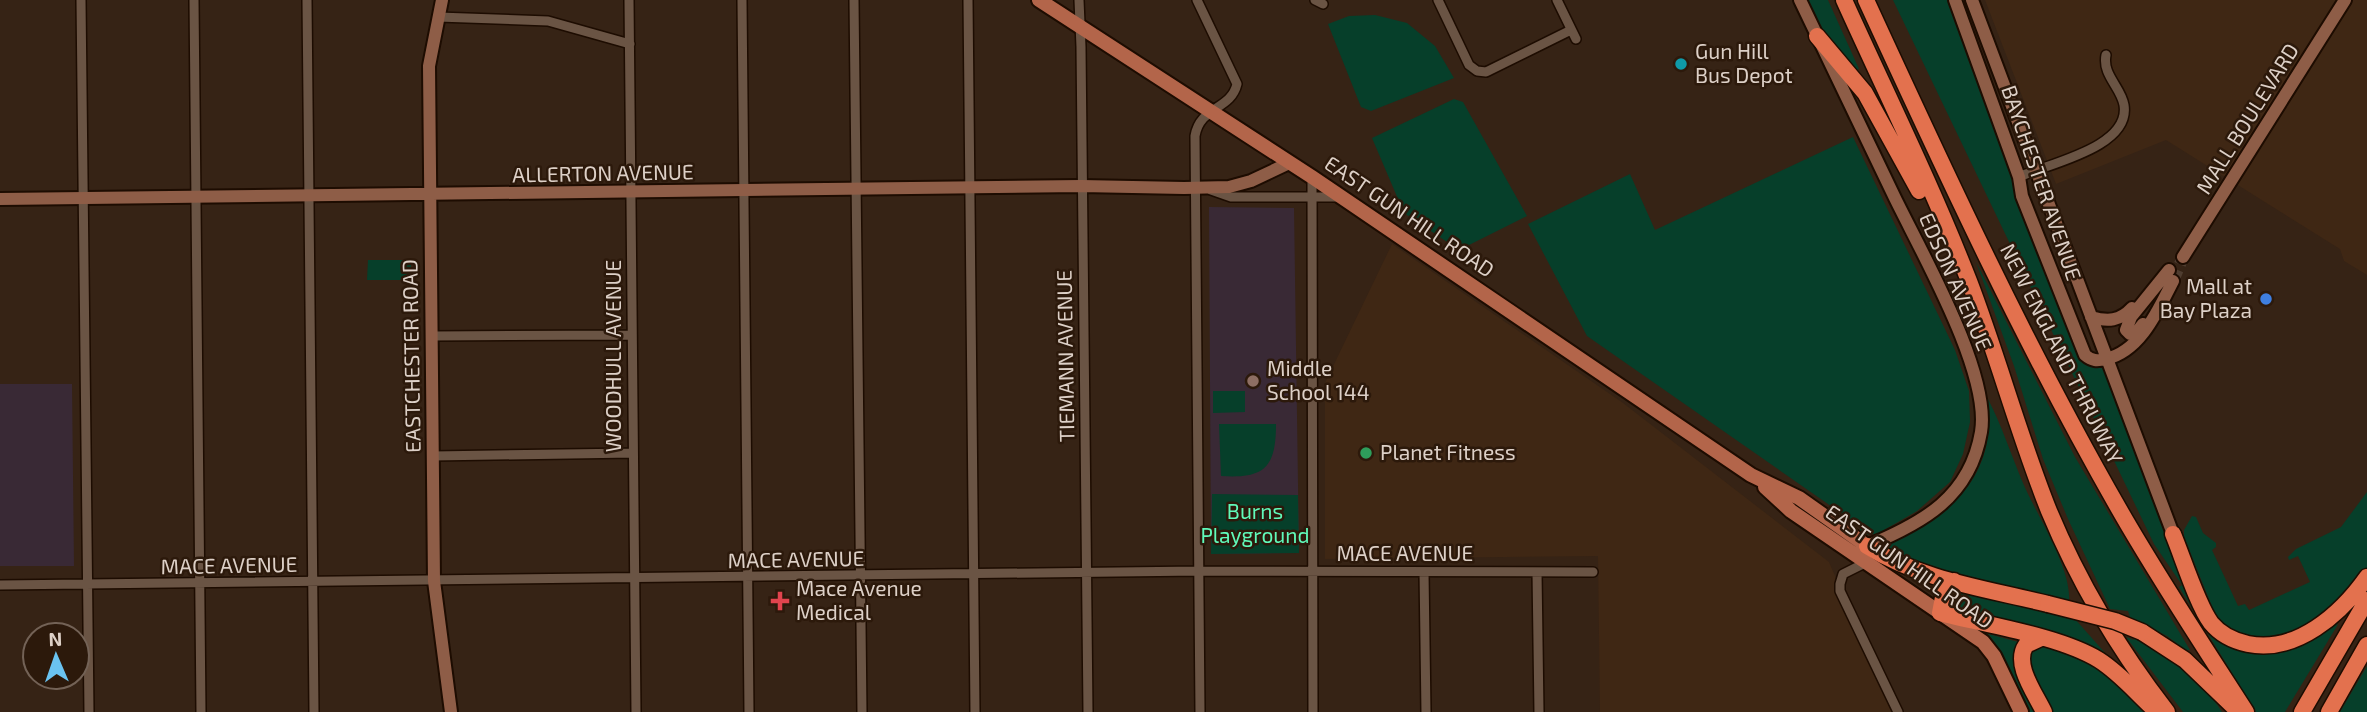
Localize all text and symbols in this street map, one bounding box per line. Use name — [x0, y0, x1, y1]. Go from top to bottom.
place label: Gun Hill Bus Depot — [1695, 38, 1793, 87]
street label: MALL BOULEVARD — [2190, 38, 2303, 198]
marker: Gun Hill Bus Depot — [1673, 56, 1689, 72]
street label: BAYCHESTER AVENUE — [1997, 82, 2088, 283]
street label: EAST GUN HILL ROAD — [1320, 150, 1499, 282]
street label: ALLERTON AVENUE — [512, 158, 694, 187]
street label: EDSON AVENUE — [1915, 209, 1998, 354]
street label: NEW ENGLAND THRUWAY — [1996, 239, 2129, 468]
street label: EASTCHESTER ROAD — [396, 259, 425, 453]
street label: WOODHULL AVENUE — [600, 260, 625, 452]
street label: TIEMANN AVENUE — [1050, 270, 1079, 442]
place label: Mall at Bay Plaza — [2160, 273, 2252, 322]
marker: Mall at Bay Plaza — [2258, 291, 2274, 307]
place label: Middle School 144 — [1267, 355, 1370, 404]
marker: Middle School 144 — [1245, 373, 1261, 389]
place label: Planet Fitness — [1380, 439, 1516, 464]
marker: Planet Fitness — [1358, 445, 1374, 461]
park label: Burns Playground — [1200, 498, 1310, 547]
street label: EAST GUN HILL ROAD — [1821, 498, 1999, 633]
street label: MACE AVENUE — [1337, 540, 1473, 565]
street label: MACE AVENUE — [727, 545, 865, 572]
street label: MACE AVENUE — [160, 551, 298, 578]
place label: Mace Avenue Medical — [796, 575, 922, 624]
marker: Mace Avenue Medical — [770, 591, 790, 611]
north arrow — [21, 621, 91, 691]
text: N — [48, 627, 63, 650]

